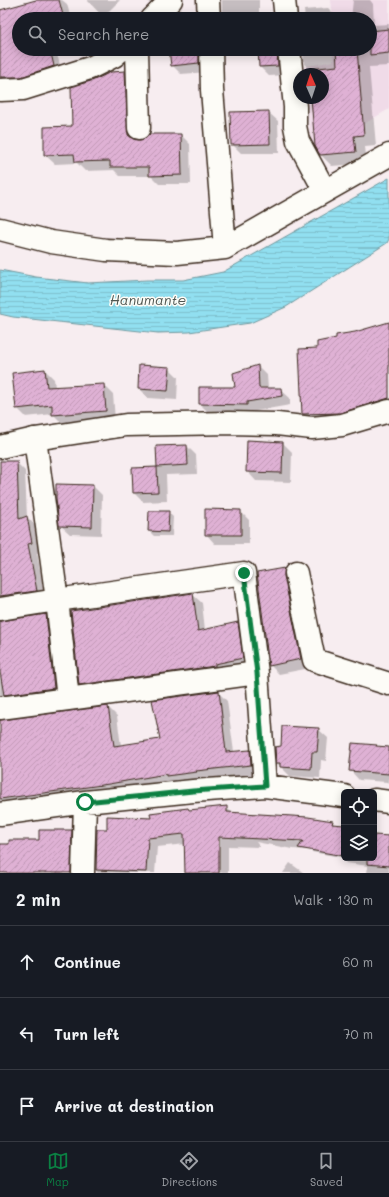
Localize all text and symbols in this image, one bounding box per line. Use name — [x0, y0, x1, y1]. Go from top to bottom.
search box — [12, 12, 377, 56]
icon: search — [26, 23, 48, 45]
text: Search here — [58, 24, 149, 44]
north arrow — [293, 68, 329, 104]
water label: Hanumante — [110, 290, 186, 309]
route end — [235, 564, 253, 582]
map controls — [341, 789, 377, 861]
button: locate — [341, 789, 377, 825]
route start — [76, 793, 94, 811]
button: layers — [341, 825, 377, 861]
text: 2 min — [16, 888, 61, 910]
text: Walk · 130 m — [293, 891, 373, 908]
icon: ahead — [16, 951, 38, 973]
text: Continue — [54, 952, 121, 972]
text: 60 m — [343, 953, 373, 970]
icon: left — [16, 1023, 38, 1045]
text: Turn left — [54, 1024, 119, 1044]
text: 70 m — [343, 1025, 373, 1042]
icon: arrive — [16, 1095, 38, 1117]
text: Arrive at destination — [54, 1096, 214, 1116]
tab: Map — [46, 1150, 69, 1189]
tab: Directions — [161, 1150, 217, 1189]
tab: Saved — [310, 1150, 343, 1189]

